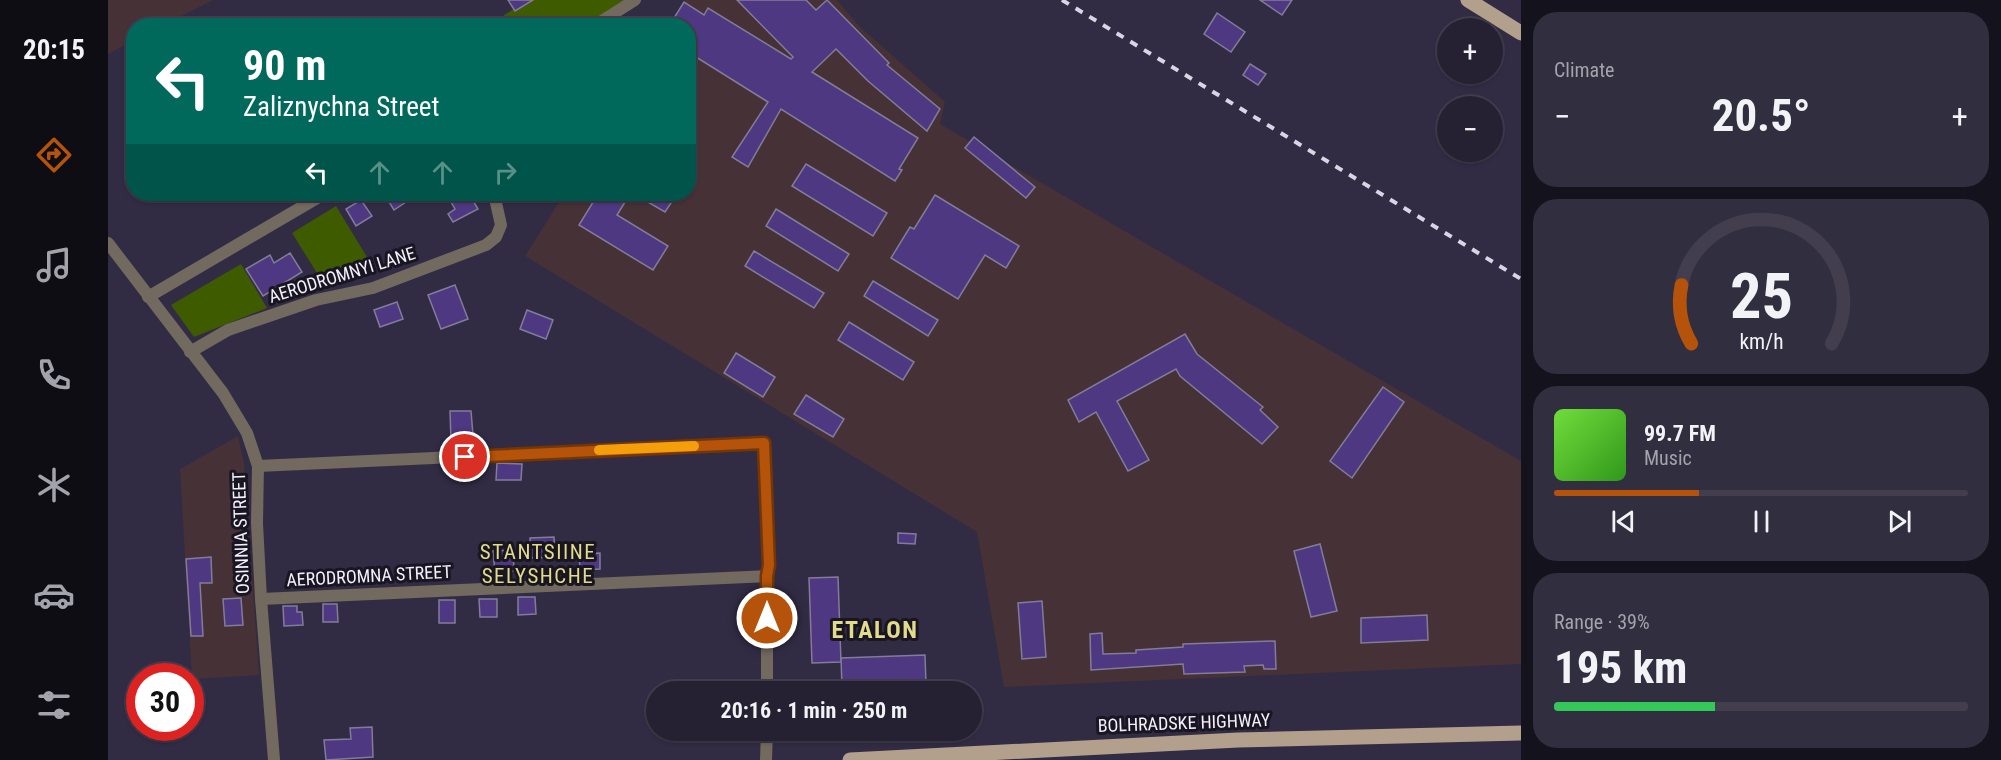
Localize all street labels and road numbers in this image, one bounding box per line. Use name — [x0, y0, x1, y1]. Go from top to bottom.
street label: AERODROMNYI LANE — [266, 242, 418, 307]
street label: OSINNIA STREET — [228, 472, 253, 594]
street label: AERODROMNA STREET — [286, 561, 452, 590]
street label: BOLHRADSKE HIGHWAY — [1097, 709, 1271, 736]

